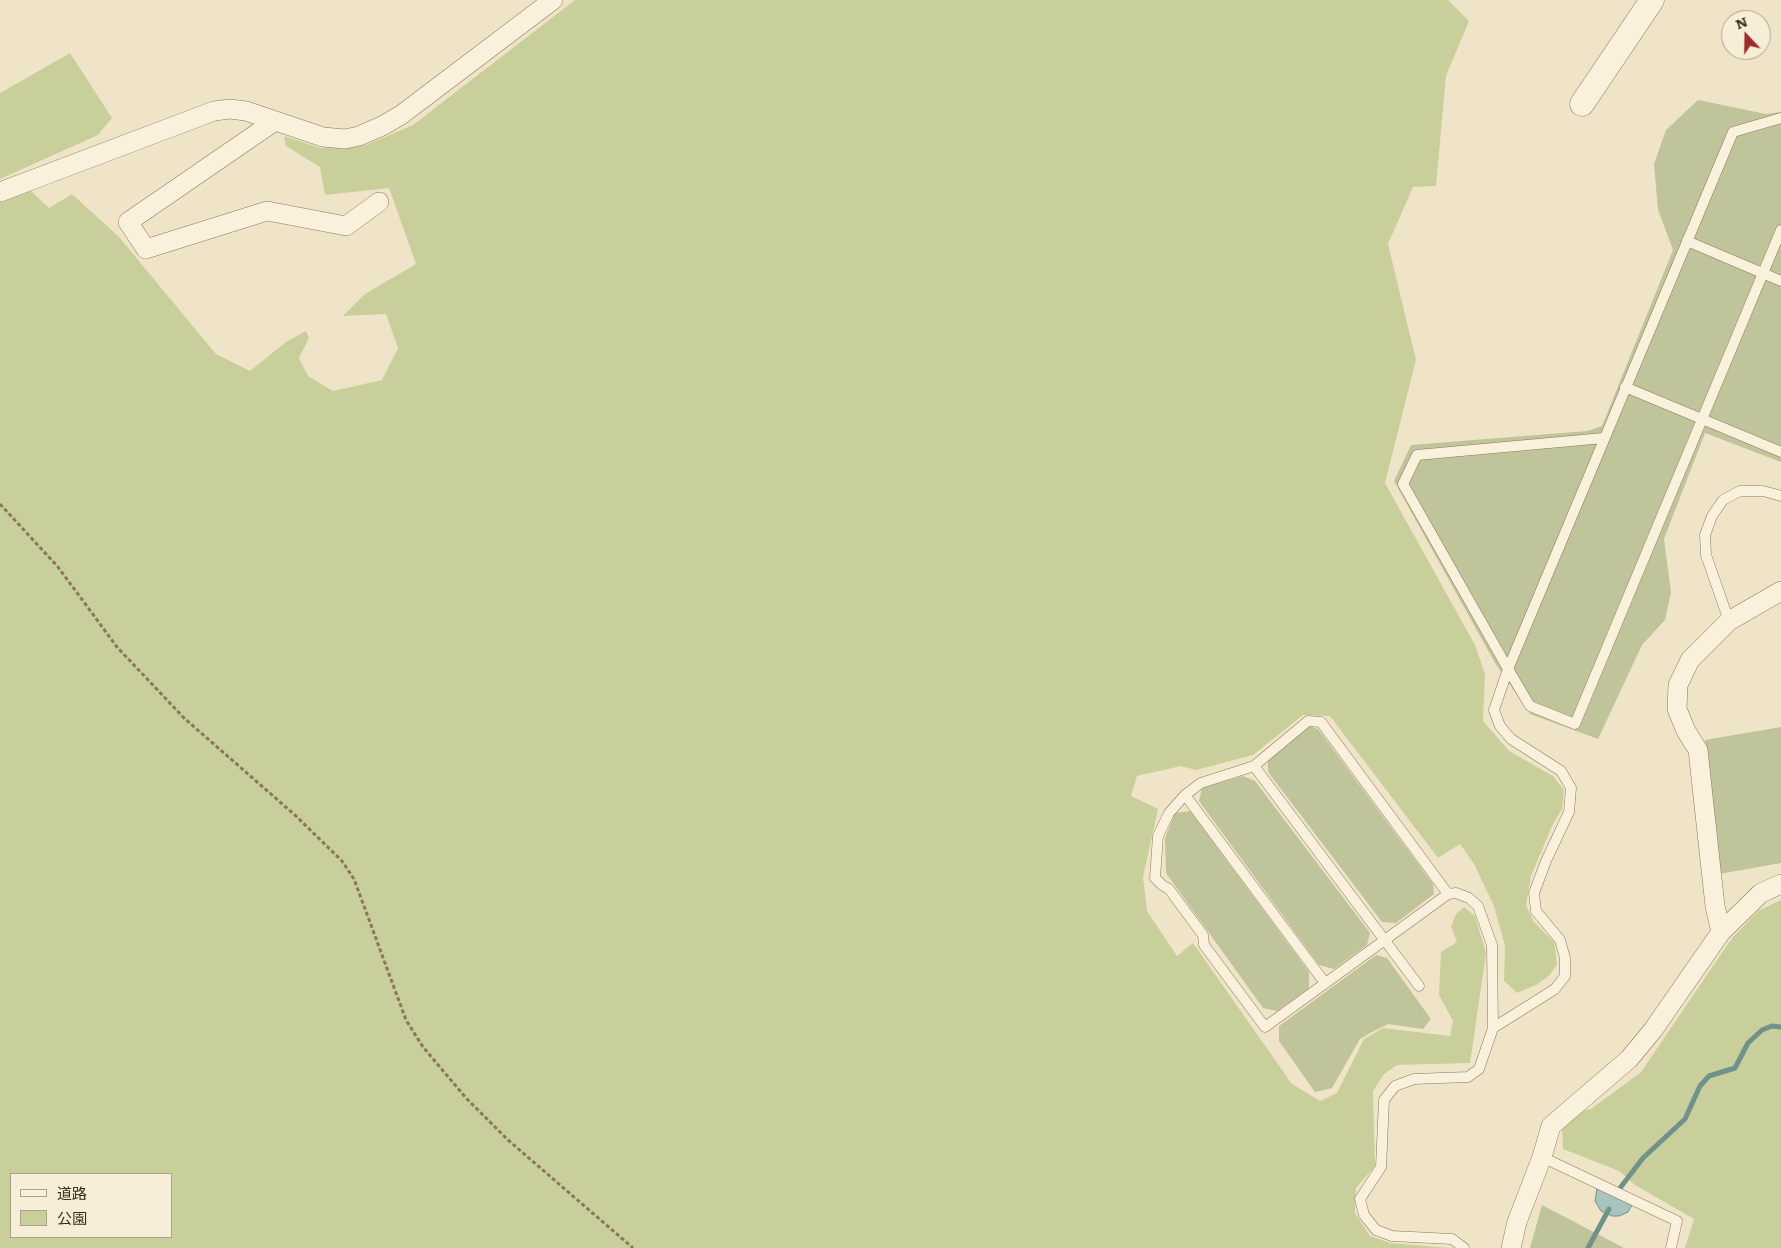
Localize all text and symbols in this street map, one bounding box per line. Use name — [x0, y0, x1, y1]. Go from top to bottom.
north arrow — [1721, 10, 1771, 60]
text: N — [1732, 10, 1750, 33]
legend — [10, 1173, 172, 1238]
text: 道路 — [57, 1181, 87, 1204]
text: 公園 — [57, 1206, 87, 1229]

